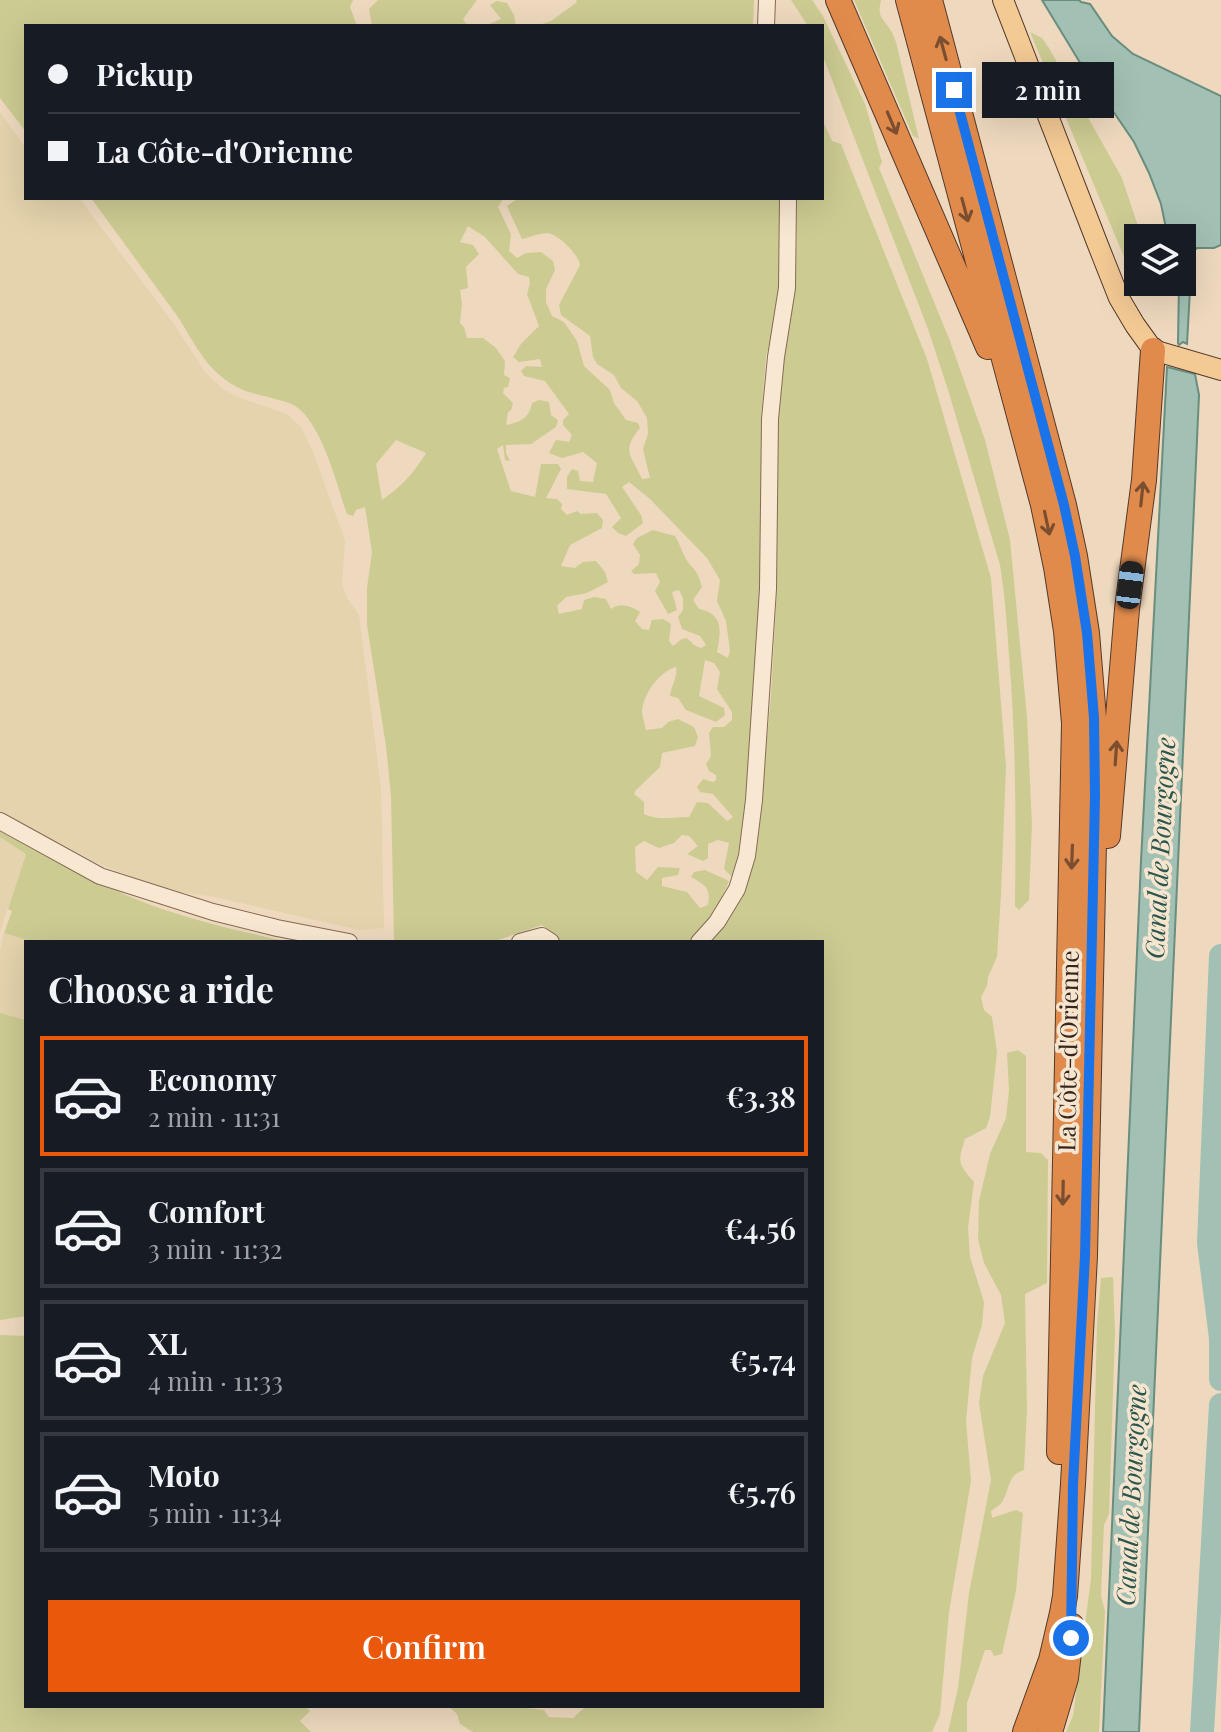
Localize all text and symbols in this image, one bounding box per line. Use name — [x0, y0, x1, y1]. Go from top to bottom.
one-way arrow — [934, 35, 949, 61]
text: Pickup — [96, 54, 193, 94]
callout: 2 min — [982, 62, 1114, 118]
route end — [936, 72, 972, 108]
text: 2 min — [1015, 72, 1081, 107]
one-way arrow — [885, 110, 900, 135]
text: La Côte-d'Orienne — [96, 131, 353, 171]
one-way arrow — [958, 197, 973, 223]
map controls — [1124, 224, 1196, 296]
button: layers — [1124, 224, 1196, 296]
one-way arrow — [1135, 481, 1150, 508]
one-way arrow — [1040, 510, 1055, 536]
car — [1115, 560, 1145, 610]
water label: Canal de Bourgogne — [1136, 736, 1182, 960]
one-way arrow — [1109, 740, 1124, 767]
one-way arrow — [1064, 843, 1079, 870]
street label: La Côte-d'Orienne — [1049, 950, 1085, 1152]
text: Choose a ride — [48, 964, 274, 1012]
text: Economy — [148, 1059, 277, 1099]
icon: car — [52, 1060, 124, 1132]
text: €3.38 — [726, 1076, 796, 1116]
text: 2 min · 11:31 — [148, 1099, 280, 1134]
one-way arrow — [1056, 1179, 1071, 1206]
text: Comfort — [148, 1191, 265, 1231]
icon: car — [52, 1192, 124, 1264]
text: €4.56 — [724, 1208, 796, 1248]
text: 3 min · 11:32 — [148, 1231, 283, 1266]
text: XL — [148, 1323, 187, 1363]
icon: car — [52, 1324, 124, 1396]
text: €5.74 — [729, 1340, 796, 1380]
text: 4 min · 11:33 — [148, 1363, 283, 1398]
water label: Canal de Bourgogne — [1107, 1383, 1153, 1607]
text: Moto — [148, 1455, 220, 1495]
icon: car — [52, 1456, 124, 1528]
text: €5.76 — [727, 1472, 796, 1512]
text: 5 min · 11:34 — [148, 1495, 282, 1530]
button: Confirm — [48, 1600, 800, 1692]
route start — [1053, 1620, 1089, 1656]

